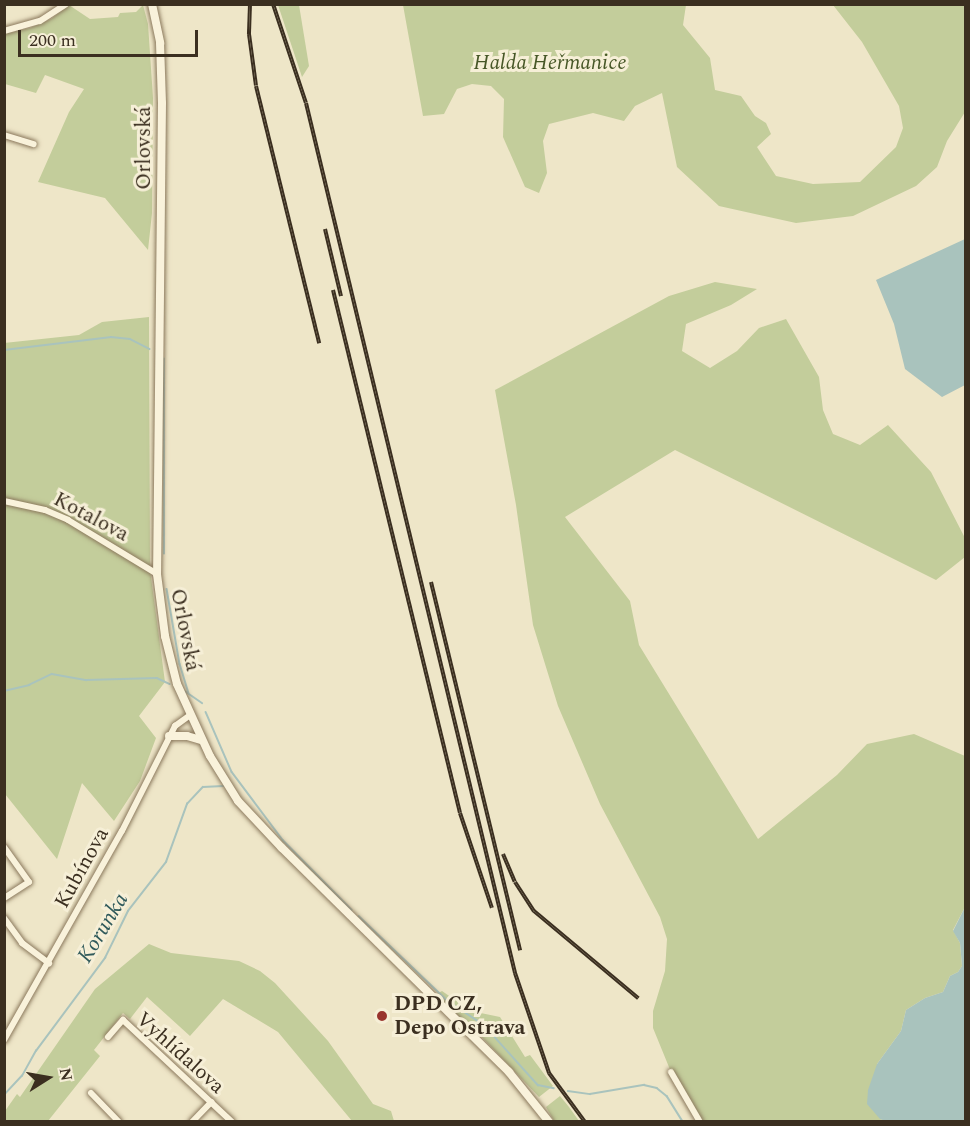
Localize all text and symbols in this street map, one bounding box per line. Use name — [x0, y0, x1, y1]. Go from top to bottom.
scale bar — [21, 18, 201, 56]
text: 200 m — [29, 27, 76, 54]
park label: Halda Heřmanice — [474, 50, 626, 76]
street label: Orlovská — [131, 106, 157, 190]
street label: Kotalova — [49, 487, 133, 547]
street label: Orlovská — [165, 587, 205, 673]
street label: Kubínova — [50, 823, 114, 913]
water label: Korunka — [72, 888, 134, 968]
place label: DPD CZ, Depo Ostrava — [394, 991, 525, 1041]
street label: Vyhlídalova — [131, 1007, 229, 1099]
marker: DPD CZ, Depo Ostrava — [375, 1009, 389, 1023]
north arrow — [18, 1048, 78, 1108]
text: N — [53, 1066, 79, 1083]

